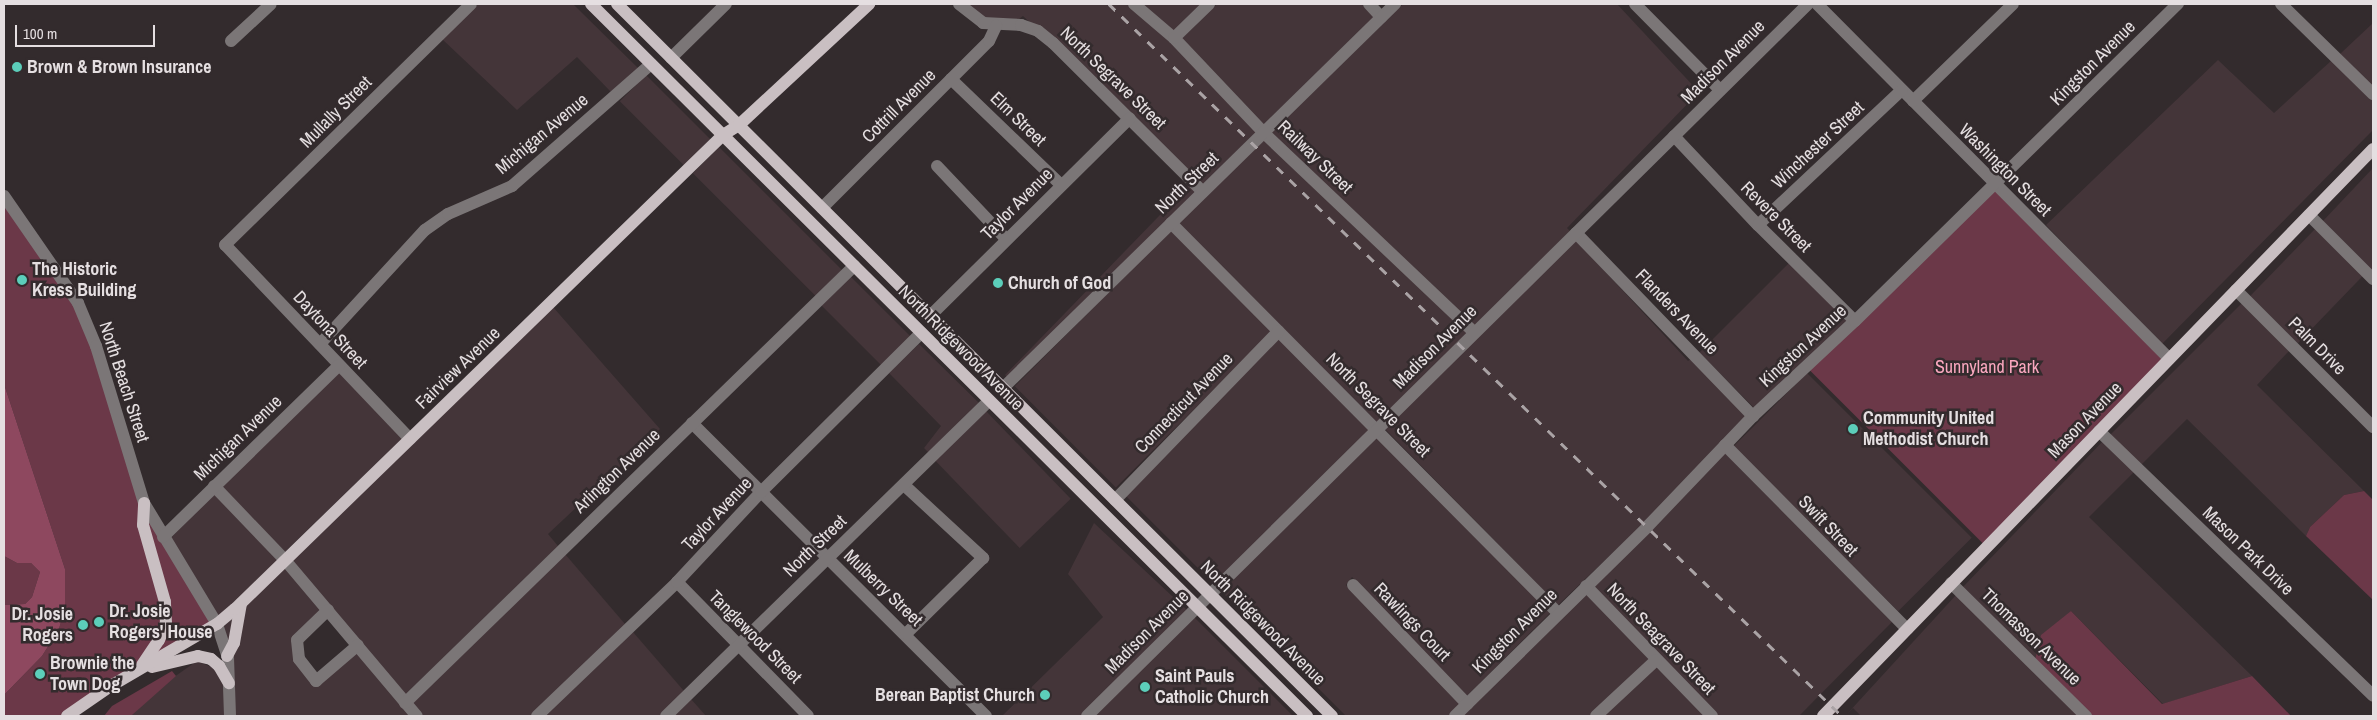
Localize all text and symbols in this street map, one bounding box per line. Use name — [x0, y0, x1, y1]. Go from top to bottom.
scale bar — [18, 15, 158, 47]
street label: Madison Avenue — [1676, 15, 1770, 109]
street label: Kingston Avenue — [2046, 16, 2140, 110]
street label: North Segrave Street — [1056, 22, 1170, 134]
text: 100 m — [23, 23, 57, 44]
place label: Brown & Brown Insurance — [27, 56, 212, 78]
marker: Brown & Brown Insurance — [11, 61, 23, 73]
street label: Cottrill Avenue — [857, 64, 941, 148]
street label: Mullally Street — [296, 72, 376, 152]
street label: Elm Street — [986, 87, 1050, 151]
street label: Michigan Avenue — [491, 89, 593, 179]
street label: Winchester Street — [1767, 97, 1869, 193]
street label: Railway Street — [1273, 116, 1357, 198]
street label: Washington Street — [1954, 119, 2056, 221]
street label: North Street — [1151, 148, 1223, 218]
street label: Taylor Avenue — [976, 163, 1058, 245]
street label: Revere Street — [1736, 177, 1816, 257]
place label: The Historic Kress Building — [32, 259, 136, 302]
street label: Flanders Avenue — [1631, 264, 1723, 360]
place label: Church of God — [1008, 272, 1111, 294]
marker: The Historic Kress Building — [16, 274, 28, 286]
marker: Church of God — [992, 277, 1004, 289]
street label: North Ridgewood Avenue — [894, 281, 1028, 415]
street label: Daytona Street — [289, 287, 371, 373]
street label: Madison Avenue — [1388, 300, 1482, 394]
street label: Kingston Avenue — [1755, 300, 1851, 392]
street label: Palm Drive — [2284, 313, 2350, 379]
street label: North Beach Street — [94, 319, 154, 445]
street label: Fairview Avenue — [411, 322, 505, 414]
street label: Connecticut Avenue — [1130, 348, 1238, 458]
street label: North Segrave Street — [1321, 348, 1435, 462]
park label: Sunnyland Park — [1935, 356, 2039, 378]
street label: Mason Avenue — [2043, 377, 2127, 463]
street label: Michigan Avenue — [189, 390, 287, 486]
place label: Community United Methodist Church — [1863, 408, 1994, 450]
marker: Community United Methodist Church — [1847, 423, 1859, 435]
street label: Arlington Avenue — [569, 424, 665, 518]
street label: Taylor Avenue — [677, 472, 757, 556]
street label: Swift Street — [1794, 491, 1862, 561]
street label: Mason Park Drive — [2198, 502, 2298, 600]
street label: North Street — [779, 511, 851, 581]
street label: Mulberry Street — [839, 545, 927, 631]
street label: North Ridgewood Avenue — [1196, 556, 1330, 690]
street label: Rawlings Court — [1369, 578, 1455, 666]
street label: North Seagrave Street — [1602, 579, 1720, 699]
street label: Kingston Avenue — [1468, 584, 1562, 678]
street label: Thomasson Avenue — [1976, 584, 2086, 690]
street label: Madison Avenue — [1100, 585, 1194, 679]
street label: Tanglewood Street — [704, 586, 806, 688]
place label: Dr. Josie Rogers' House — [109, 601, 213, 644]
place label: Dr. Josie Rogers — [11, 604, 73, 646]
marker: Dr. Josie Rogers' House — [93, 616, 105, 628]
marker: Dr. Josie Rogers — [77, 619, 89, 631]
place label: Brownie the Town Dog — [50, 653, 134, 696]
place label: Saint Pauls Catholic Church — [1155, 666, 1269, 709]
marker: Brownie the Town Dog — [34, 668, 46, 680]
marker: Saint Pauls Catholic Church — [1139, 681, 1151, 693]
place label: Berean Baptist Church — [875, 684, 1035, 706]
marker: Berean Baptist Church — [1039, 689, 1051, 701]

